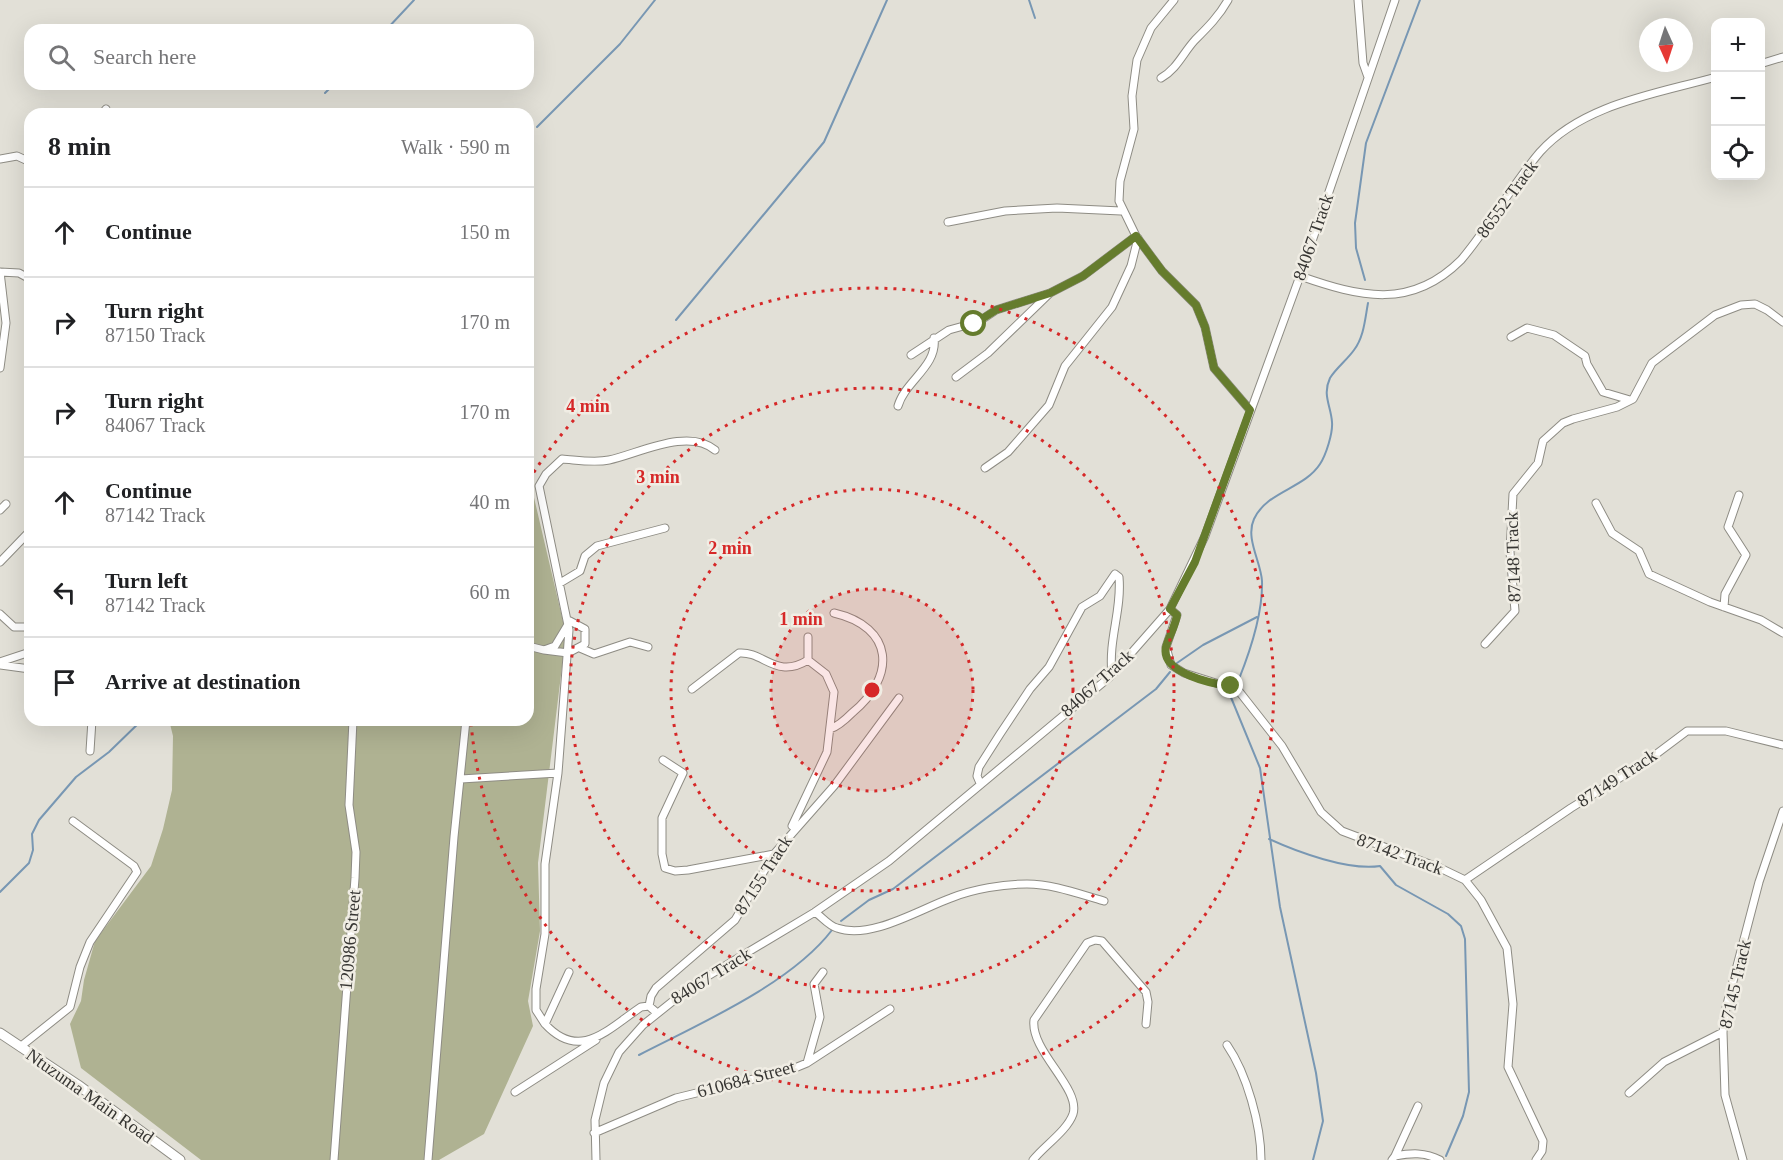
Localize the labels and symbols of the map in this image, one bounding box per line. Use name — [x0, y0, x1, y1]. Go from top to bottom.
north arrow — [1639, 18, 1693, 72]
street label: 86552 Track — [1472, 157, 1542, 241]
street label: 84067 Track — [1289, 191, 1337, 283]
route start — [960, 310, 986, 336]
text: 4 min — [566, 396, 610, 416]
text: 3 min — [636, 467, 680, 487]
street label: 87148 Track — [1501, 511, 1525, 603]
text: 2 min — [708, 538, 752, 558]
text: 1 min — [779, 609, 823, 629]
street label: 84067 Track — [1057, 645, 1137, 721]
route end — [1217, 672, 1243, 698]
centre of rings — [862, 680, 882, 700]
street label: 87149 Track — [1574, 745, 1660, 811]
street label: 87142 Track — [1354, 829, 1446, 879]
street label: 87155 Track — [730, 832, 796, 918]
street label: 120986 Street — [336, 889, 364, 991]
street label: 87145 Track — [1715, 938, 1755, 1030]
street label: 84067 Track — [667, 944, 755, 1008]
street label: Ntuzuma Main Road — [22, 1045, 158, 1147]
street label: 610684 Street — [695, 1056, 797, 1102]

